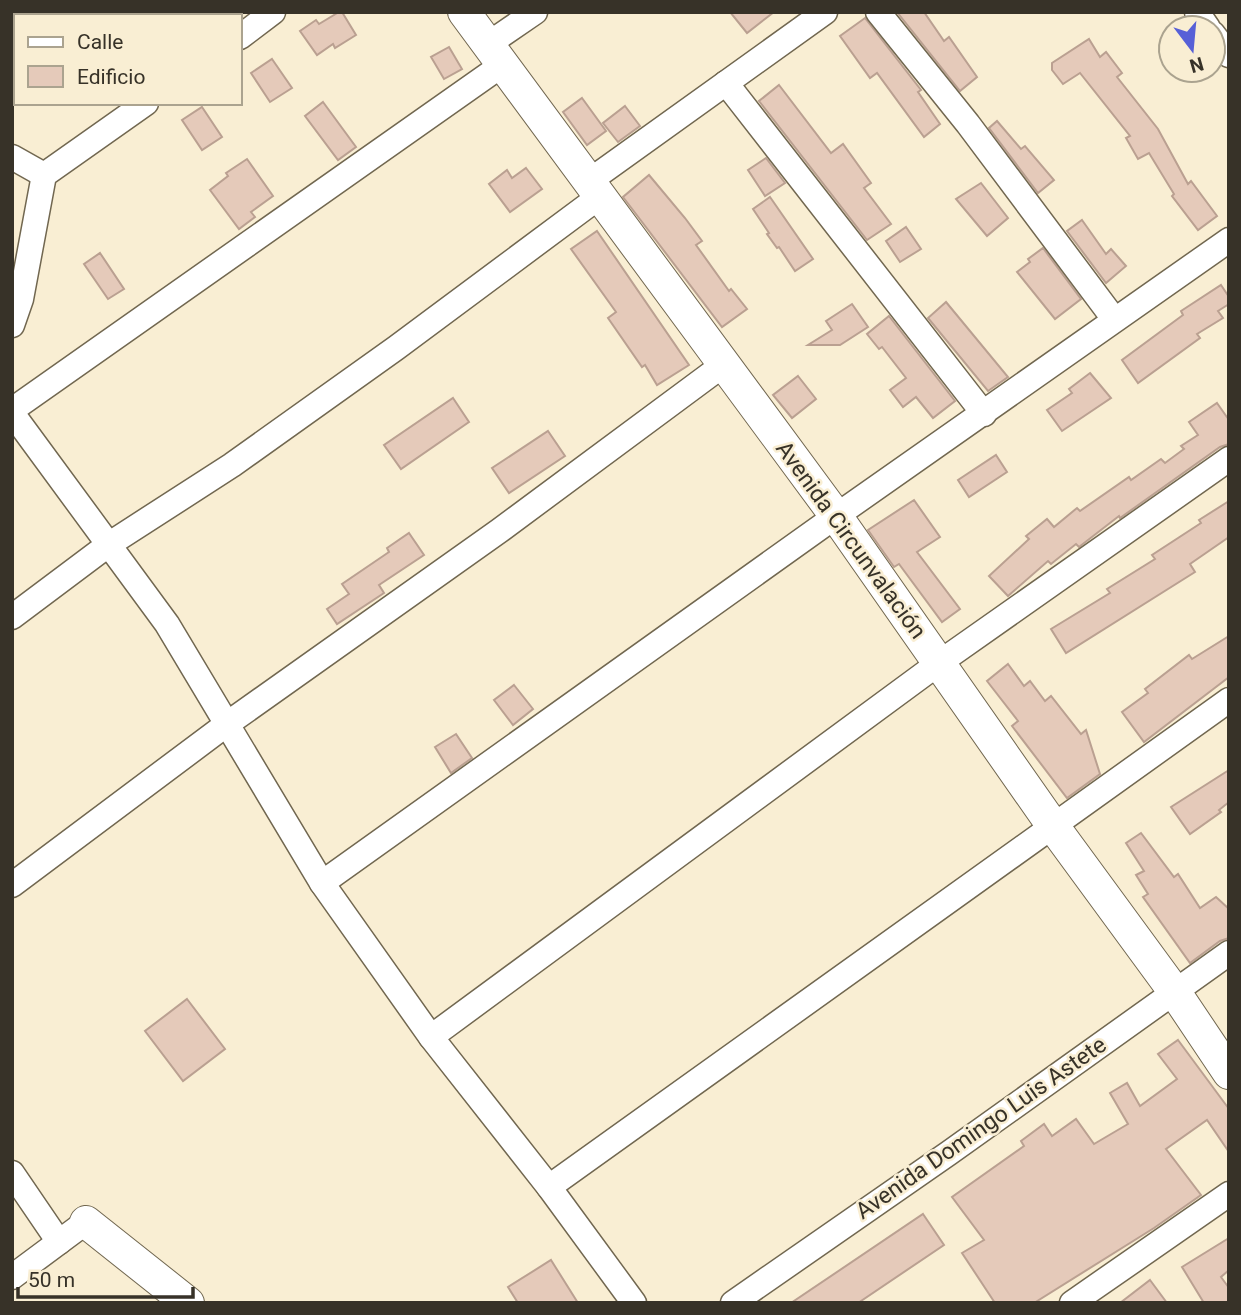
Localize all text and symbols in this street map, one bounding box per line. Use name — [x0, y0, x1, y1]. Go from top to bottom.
legend — [14, 14, 242, 105]
north arrow — [1157, 14, 1227, 84]
text: Calle — [77, 30, 123, 54]
text: N — [1187, 52, 1206, 78]
text: Edificio — [77, 65, 145, 89]
street label: Avenida Circunvalación — [770, 436, 932, 644]
street label: Avenida Domingo Luis Astete — [851, 1031, 1111, 1225]
scale bar — [18, 1256, 192, 1300]
text: 50 m — [28, 1268, 75, 1292]

